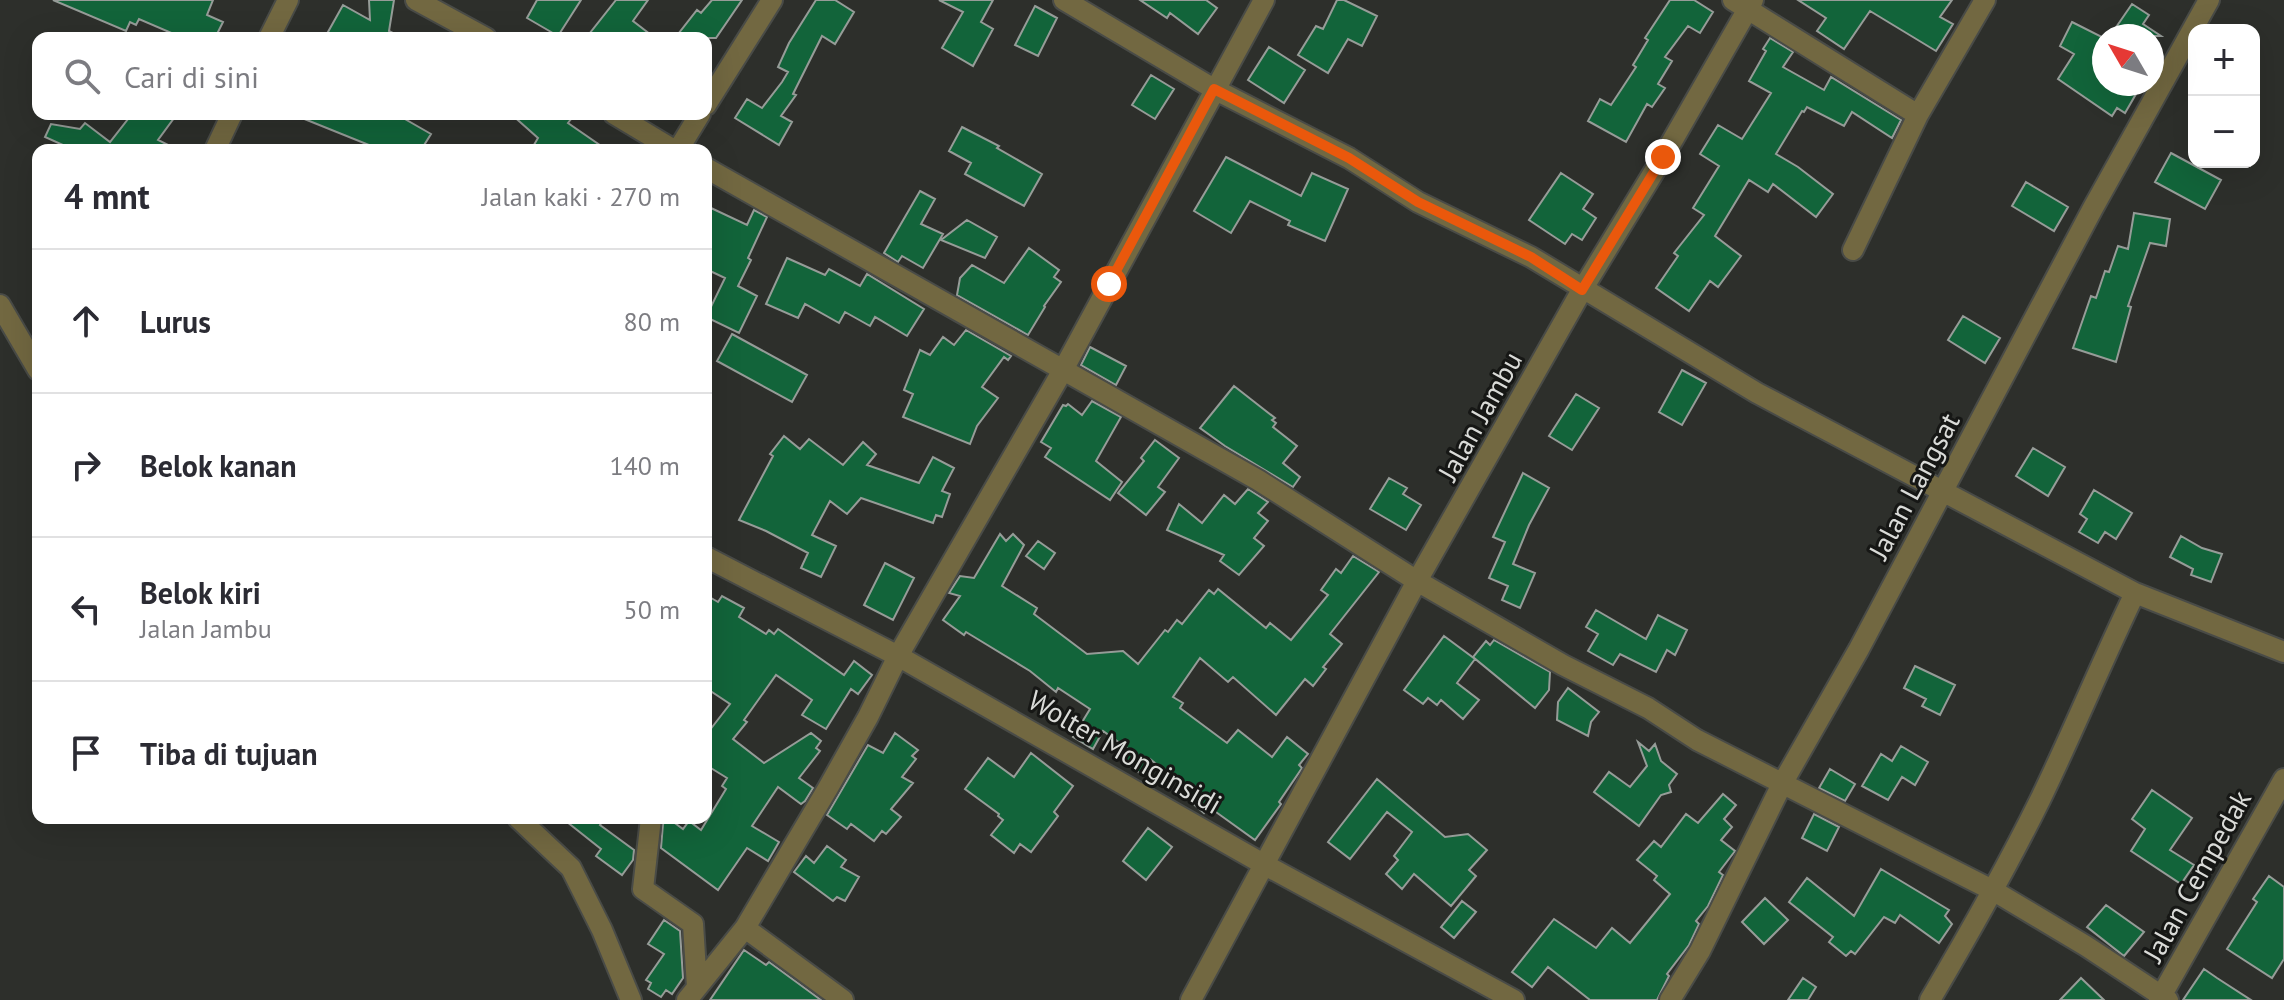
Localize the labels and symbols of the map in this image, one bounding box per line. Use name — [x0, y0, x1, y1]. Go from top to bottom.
north arrow — [2092, 24, 2164, 96]
route end — [1645, 139, 1681, 175]
route start — [1091, 266, 1127, 302]
street label: Jalan Jambu — [1429, 345, 1530, 488]
street label: Jalan Langsat — [1859, 406, 1968, 566]
street label: Wolter Monginsidi — [1022, 681, 1229, 822]
street label: Jalan Cempedak — [2134, 783, 2259, 969]

